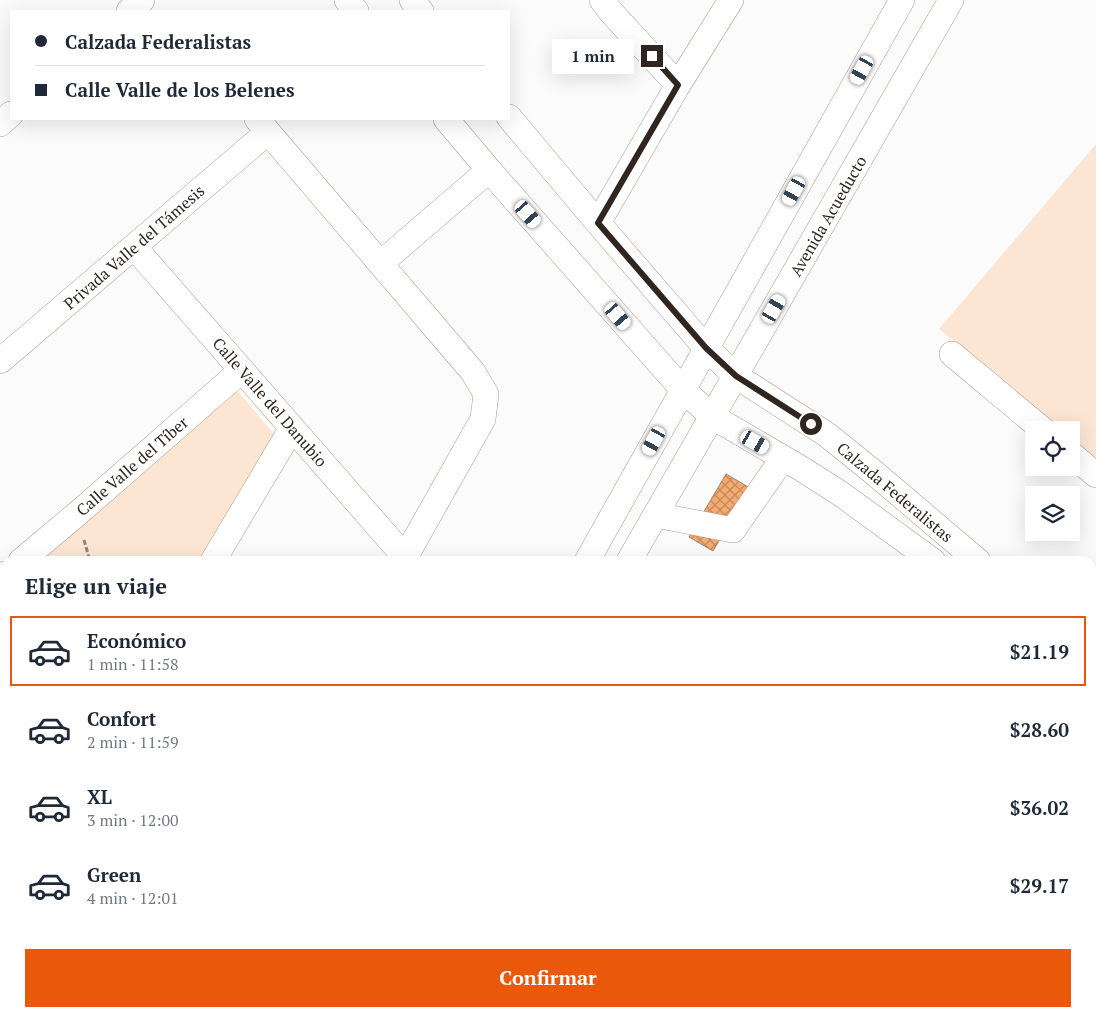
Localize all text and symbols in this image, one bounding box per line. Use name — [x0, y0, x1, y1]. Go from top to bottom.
text: Calzada Federalistas — [65, 29, 251, 54]
callout: 1 min — [552, 38, 634, 74]
text: 1 min — [571, 45, 615, 67]
route end — [641, 45, 663, 67]
car — [848, 53, 875, 87]
text: Calle Valle de los Belenes — [65, 77, 295, 102]
street label: Avenida Acueducto — [785, 152, 872, 280]
car — [780, 174, 807, 208]
street label: Privada Valle del Támesis — [59, 180, 209, 314]
car — [512, 198, 543, 230]
car — [760, 292, 787, 326]
car — [602, 300, 633, 332]
street label: Calle Valle del Danubio — [208, 333, 332, 472]
street label: Calle Valle del Tíber — [71, 411, 193, 521]
route start — [800, 413, 822, 435]
map controls — [1025, 421, 1080, 541]
button: locate — [1025, 421, 1080, 476]
car — [640, 424, 667, 458]
car — [738, 428, 771, 456]
street label: Calzada Federalistas — [832, 437, 958, 547]
button: layers — [1025, 486, 1080, 541]
text: Elige un viaje — [25, 571, 167, 600]
text: Económico — [87, 628, 186, 653]
icon: car — [27, 629, 72, 674]
text: $21.19 — [1010, 639, 1069, 664]
text: 1 min · 11:58 — [87, 653, 179, 675]
text: Confort — [87, 706, 156, 731]
icon: car — [27, 707, 72, 752]
text: $28.60 — [1010, 717, 1069, 742]
text: 2 min · 11:59 — [87, 731, 179, 753]
text: XL — [87, 784, 112, 809]
icon: car — [27, 785, 72, 830]
text: $36.02 — [1010, 795, 1069, 820]
text: 3 min · 12:00 — [87, 809, 179, 831]
text: Green — [87, 862, 141, 887]
icon: car — [27, 863, 72, 908]
text: $29.17 — [1010, 873, 1069, 898]
text: 4 min · 12:01 — [87, 887, 179, 909]
button: Confirmar — [25, 949, 1071, 1007]

